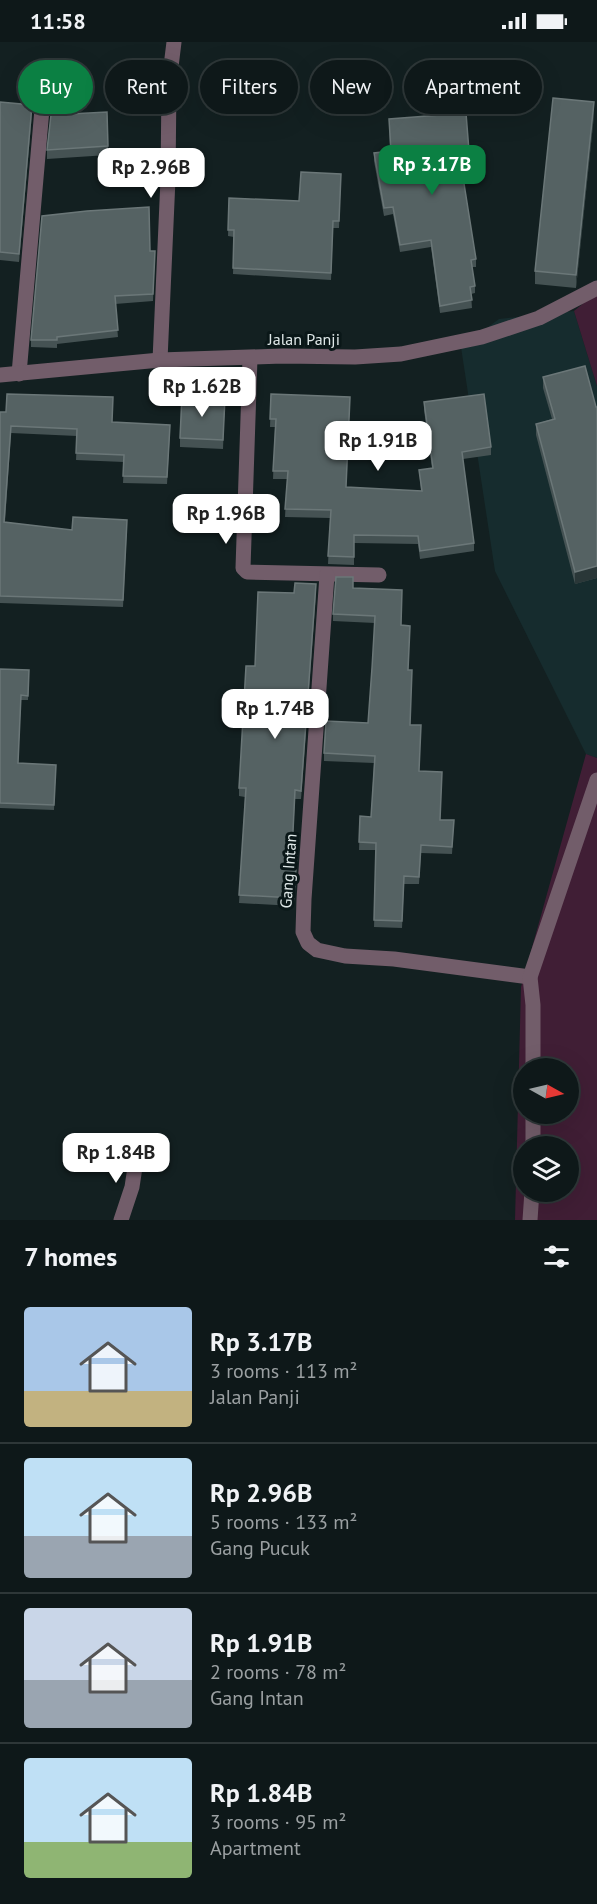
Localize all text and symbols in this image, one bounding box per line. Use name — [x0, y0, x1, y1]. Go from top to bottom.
text: 11:58 — [30, 7, 86, 35]
chip: Buy — [18, 60, 93, 114]
chip: Rent — [105, 60, 188, 114]
chip: Filters — [200, 60, 298, 114]
chip: New — [310, 60, 392, 114]
chip: Apartment — [404, 60, 542, 114]
pin: Rp 3.17B — [370, 145, 494, 196]
pin: Rp 2.96B — [89, 148, 213, 199]
text: Rp 3.17B — [393, 151, 471, 177]
text: Rp 2.96B — [112, 154, 190, 180]
street label: Jalan Panji — [267, 329, 340, 349]
pin: Rp 1.62B — [140, 367, 264, 418]
text: Rp 1.62B — [163, 373, 241, 399]
pin: Rp 1.91B — [316, 421, 440, 472]
text: Rp 1.91B — [339, 427, 417, 453]
pin: Rp 1.96B — [164, 494, 288, 545]
text: Rp 1.96B — [187, 500, 265, 526]
pin: Rp 1.74B — [213, 689, 337, 740]
text: Rp 1.74B — [236, 695, 314, 721]
street label: Gang Intan — [275, 833, 301, 909]
north arrow — [513, 1058, 579, 1124]
map controls — [513, 1058, 579, 1202]
pin: Rp 1.84B — [54, 1133, 178, 1184]
button: layers — [513, 1136, 579, 1202]
text: Rp 1.84B — [77, 1139, 155, 1165]
text: 7 homes — [24, 1240, 117, 1273]
icon: filters — [540, 1240, 573, 1273]
text: Rp 3.17B — [210, 1325, 312, 1358]
icon: home — [72, 1331, 144, 1403]
text: 3 rooms · 113 m² — [210, 1358, 357, 1384]
text: Jalan Panji — [210, 1384, 300, 1410]
text: Rp 2.96B — [210, 1476, 312, 1509]
icon: home — [72, 1482, 144, 1554]
text: 5 rooms · 133 m² — [210, 1509, 357, 1535]
text: Gang Pucuk — [210, 1535, 310, 1561]
text: Rp 1.91B — [210, 1626, 312, 1659]
icon: home — [72, 1632, 144, 1704]
text: 2 rooms · 78 m² — [210, 1659, 346, 1685]
text: Gang Intan — [210, 1685, 304, 1711]
text: Rp 1.84B — [210, 1776, 312, 1809]
icon: home — [72, 1782, 144, 1854]
text: 3 rooms · 95 m² — [210, 1809, 346, 1835]
text: Apartment — [210, 1835, 301, 1861]

